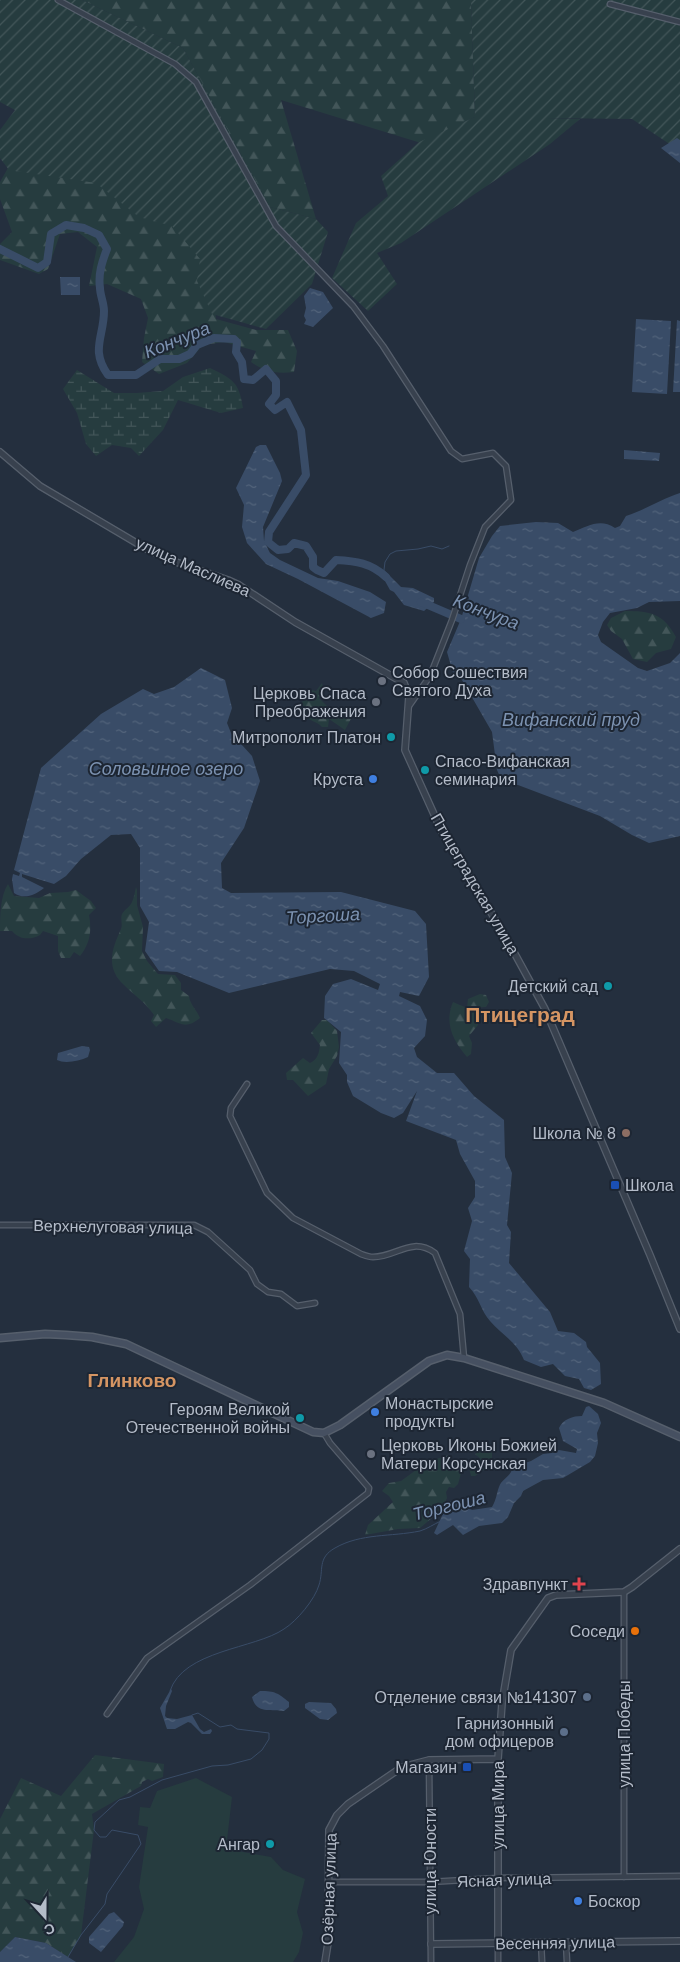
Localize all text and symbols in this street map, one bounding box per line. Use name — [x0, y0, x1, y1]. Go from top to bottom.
water label: Кончура — [141, 318, 213, 362]
street label: улица Маслиева — [133, 534, 253, 600]
water label: Кончура — [450, 590, 522, 634]
place label: Собор Сошествия Святого Духа — [392, 664, 527, 699]
marker: Собор Сошествия Святого Духа — [376, 675, 388, 687]
place label: Церковь Спаса Преображения — [253, 685, 366, 720]
marker: Церковь Спаса Преображения — [370, 696, 382, 708]
water label: Вифанский пруд — [502, 710, 640, 730]
place label: Митрополит Платон — [232, 729, 381, 746]
marker: Митрополит Платон — [385, 731, 397, 743]
place label: Спасо-Вифанская семинария — [435, 753, 570, 788]
water label: Соловьиное озеро — [89, 759, 243, 779]
marker: Спасо-Вифанская семинария — [419, 764, 431, 776]
place label: Круста — [313, 771, 363, 788]
marker: Круста — [367, 773, 379, 785]
street label: Птицеградская улица — [428, 810, 522, 958]
water label: Торгоша — [285, 904, 361, 928]
place label: Детский сад — [508, 978, 599, 995]
marker: Детский сад — [602, 980, 614, 992]
district label: Птицеград — [465, 1003, 575, 1026]
place label: Школа № 8 — [532, 1125, 616, 1142]
marker: Школа № 8 — [620, 1127, 632, 1139]
place label: Школа — [625, 1177, 674, 1194]
marker: Школа — [609, 1179, 621, 1191]
street label: Верхнелуговая улица — [33, 1217, 193, 1237]
district label: Глинково — [88, 1370, 176, 1391]
place label: Монастырские продукты — [385, 1395, 494, 1430]
place label: Героям Великой Отечественной войны — [126, 1401, 290, 1436]
marker: Монастырские продукты — [369, 1406, 381, 1418]
marker: Героям Великой Отечественной войны — [294, 1412, 306, 1424]
place label: Церковь Иконы Божией Матери Корсунская — [381, 1437, 557, 1472]
marker: Церковь Иконы Божией Матери Корсунская — [365, 1448, 377, 1460]
water label: Торгоша — [411, 1487, 487, 1525]
place label: Здравпункт — [483, 1576, 569, 1593]
marker: Здравпункт — [572, 1577, 586, 1591]
place label: Соседи — [570, 1623, 625, 1640]
marker: Соседи — [629, 1625, 641, 1637]
street label: улица Победы — [616, 1680, 633, 1788]
place label: Отделение связи №141307 — [374, 1689, 577, 1706]
marker: Отделение связи №141307 — [581, 1691, 593, 1703]
place label: Гарнизонный дом офицеров — [445, 1715, 554, 1750]
marker: Гарнизонный дом офицеров — [558, 1726, 570, 1738]
place label: Магазин — [395, 1759, 457, 1776]
marker: Магазин — [461, 1761, 473, 1773]
street label: улица Мира — [490, 1761, 507, 1849]
street label: улица Юности — [422, 1808, 439, 1914]
street label: Озёрная улица — [319, 1832, 339, 1945]
place label: Ангар — [217, 1836, 260, 1853]
marker: Ангар — [264, 1838, 276, 1850]
street label: Ясная улица — [457, 1870, 552, 1890]
north arrow — [20, 1892, 70, 1942]
place label: Боскор — [588, 1893, 640, 1910]
marker: Боскор — [572, 1895, 584, 1907]
text: С — [42, 1920, 57, 1938]
street label: Весенняя улица — [495, 1933, 615, 1953]

